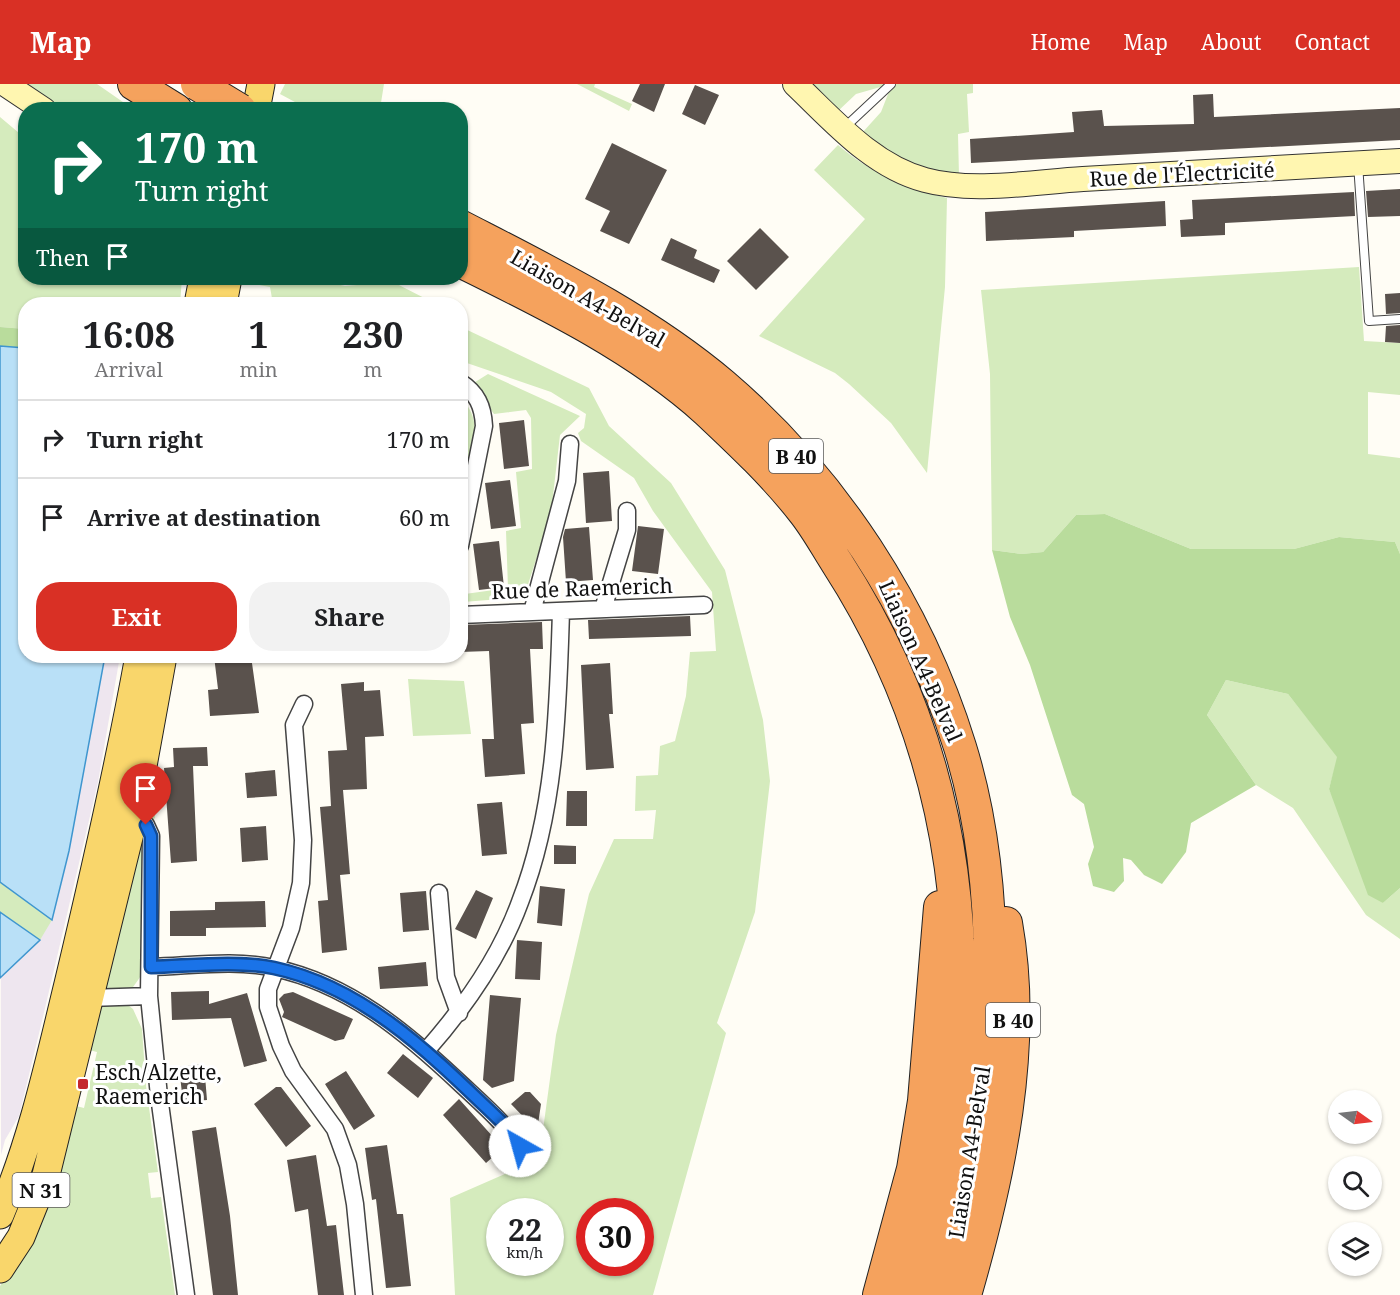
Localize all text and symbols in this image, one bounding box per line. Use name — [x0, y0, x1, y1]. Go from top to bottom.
text: Map — [30, 23, 92, 61]
text: Home — [1031, 28, 1091, 56]
text: Map — [1124, 28, 1168, 56]
text: About — [1201, 28, 1262, 56]
text: Contact — [1295, 28, 1370, 56]
text: 170 m — [135, 118, 259, 175]
icon: right — [36, 126, 114, 204]
street label: Rue de l'Électricité — [1089, 155, 1275, 193]
text: Turn right — [135, 172, 268, 209]
icon: arrive — [101, 240, 134, 273]
text: Then — [36, 242, 89, 272]
street label: Liaison A4-Belval — [506, 242, 671, 354]
text: 16:08 — [83, 310, 175, 359]
text: 1 — [248, 310, 269, 359]
text: 230 — [342, 310, 403, 359]
text: Arrival — [95, 356, 163, 383]
text: min — [240, 356, 278, 383]
text: m — [363, 356, 382, 383]
icon: right — [36, 423, 69, 456]
text: Turn right — [87, 424, 203, 454]
text: 170 m — [387, 424, 450, 454]
road number: B 40 — [769, 439, 823, 473]
icon: arrive — [36, 501, 69, 534]
text: Arrive at destination — [87, 502, 321, 532]
text: 60 m — [399, 502, 450, 532]
street label: Rue de Raemerich — [491, 571, 673, 605]
street label: Liaison A4-Belval — [873, 576, 969, 747]
button: Exit — [36, 582, 237, 651]
button: Share — [249, 582, 450, 651]
pin — [120, 763, 171, 825]
icon: arrive — [129, 772, 162, 805]
road number: B 40 — [986, 1003, 1040, 1037]
place label: Esch/Alzette, Raemerich — [95, 1058, 222, 1110]
street label: Liaison A4-Belval — [942, 1063, 997, 1240]
marker: Esch/Alzette, Raemerich — [76, 1077, 90, 1091]
north arrow — [1328, 1090, 1382, 1144]
map controls — [1328, 1090, 1382, 1276]
position arrow — [488, 1114, 552, 1178]
button: search — [1328, 1156, 1382, 1210]
road number: N 31 — [12, 1173, 70, 1207]
speed limit sign: 30 — [576, 1198, 654, 1276]
text: 22 — [508, 1209, 542, 1250]
button: layers — [1328, 1222, 1382, 1276]
text: km/h — [507, 1242, 543, 1262]

